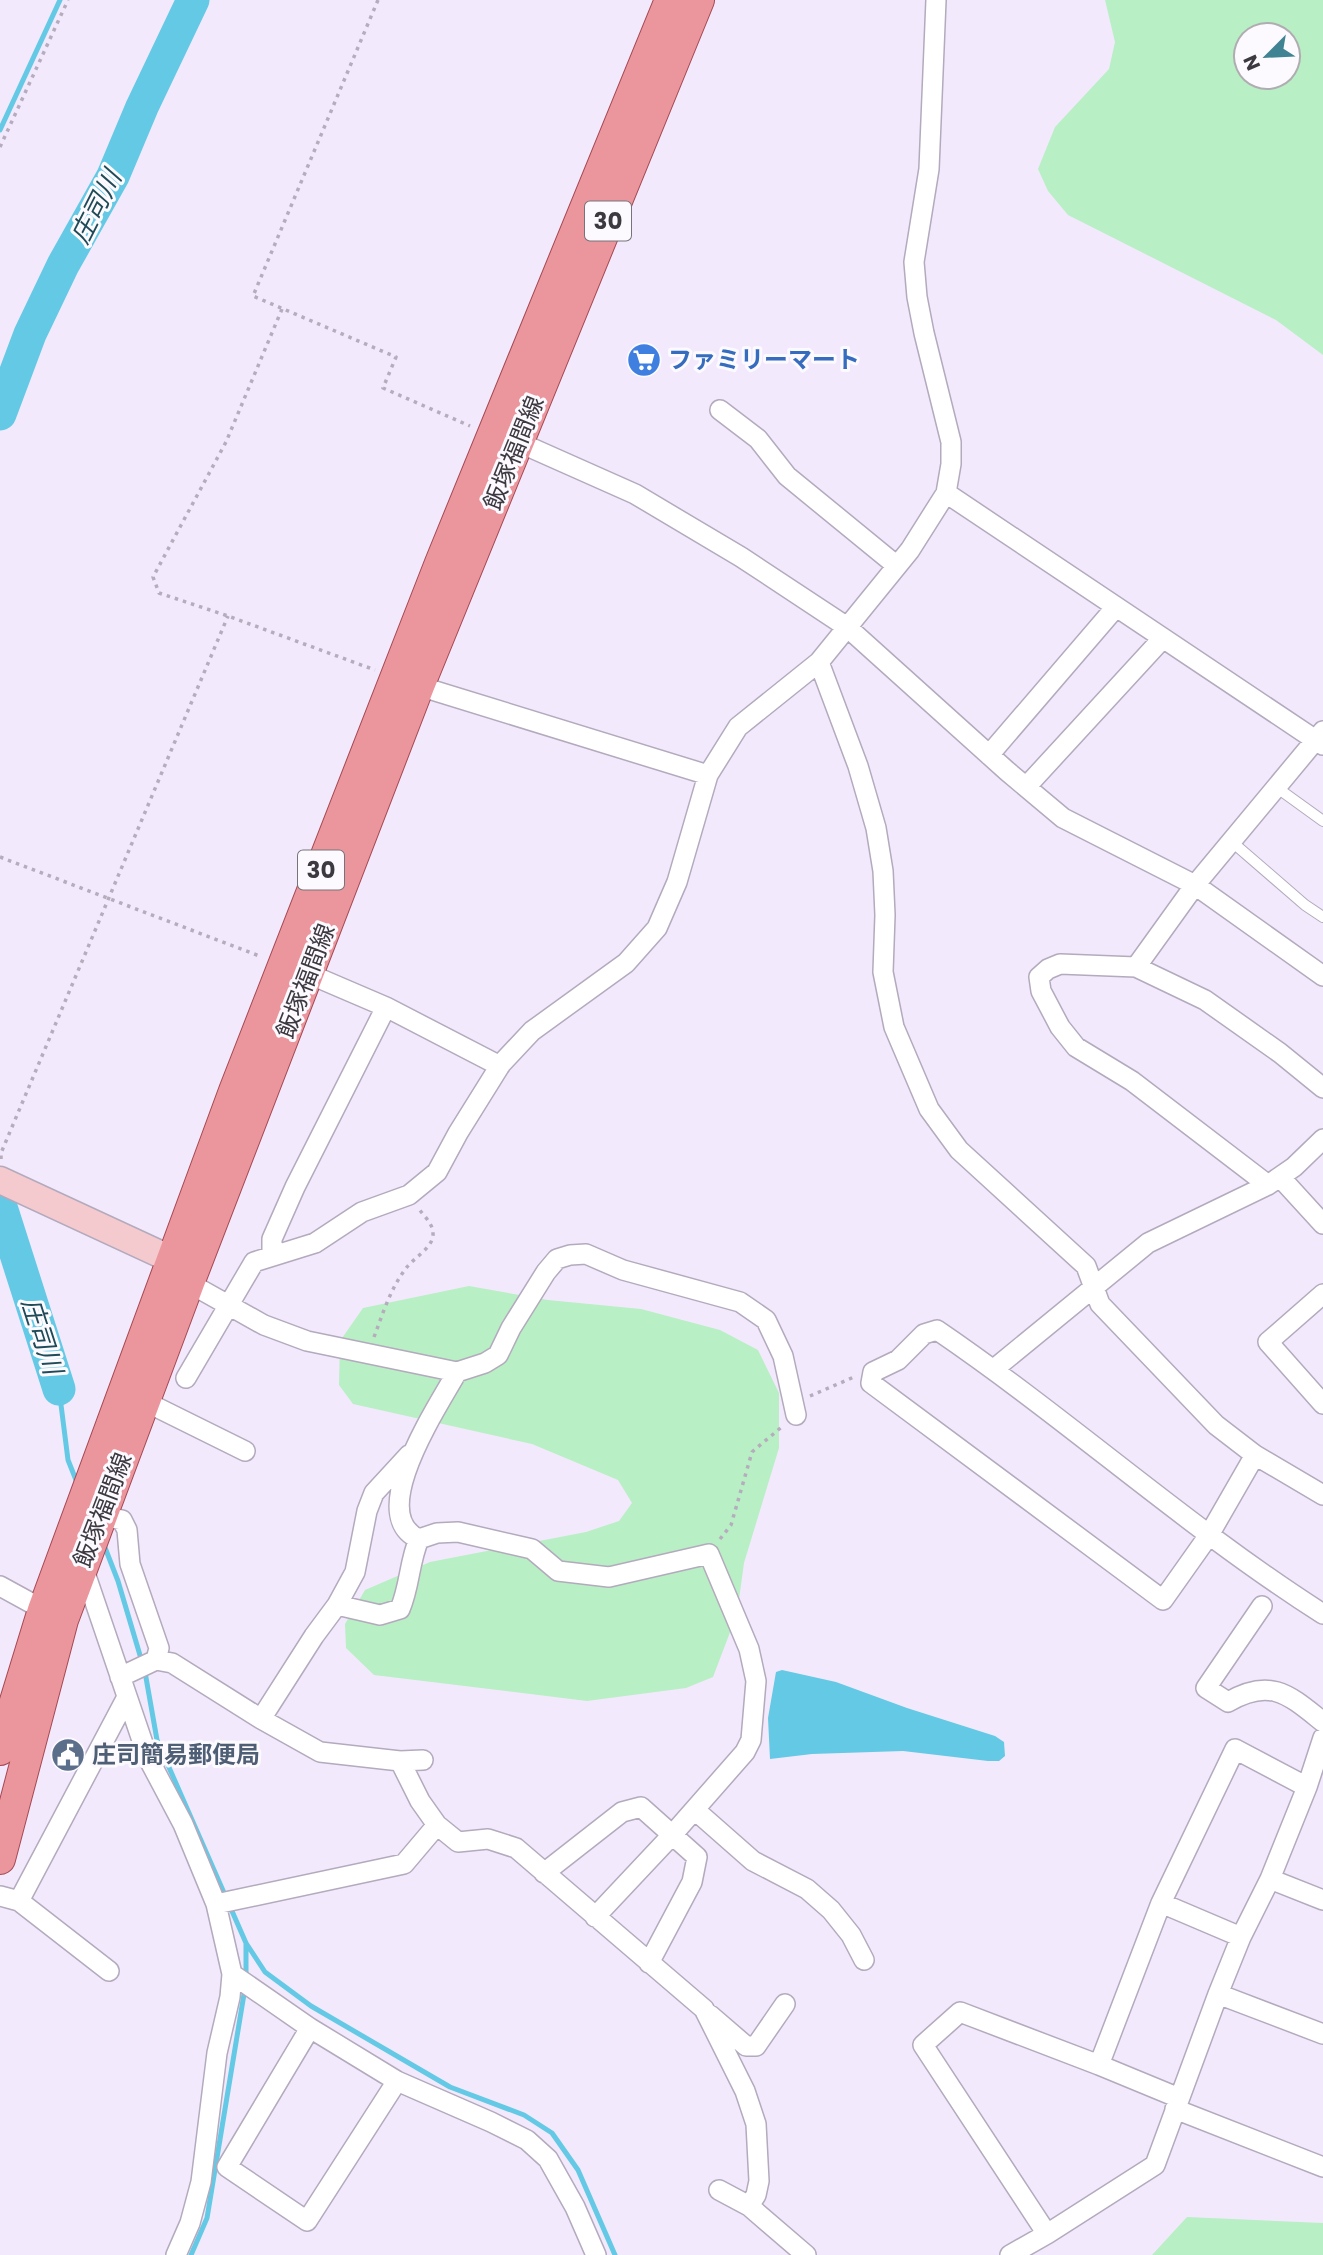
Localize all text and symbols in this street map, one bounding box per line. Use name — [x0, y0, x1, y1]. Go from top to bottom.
north arrow — [1232, 21, 1302, 91]
text: N — [1237, 51, 1267, 75]
water label: 庄司川 — [62, 161, 131, 250]
road number: 30 — [585, 202, 631, 241]
supermarket icon: ファミリーマート — [625, 341, 663, 379]
place label: ファミリーマート — [668, 343, 860, 376]
street label: 飯塚福間線 — [476, 391, 551, 515]
road number: 30 — [298, 850, 344, 890]
street label: 飯塚福間線 — [269, 919, 342, 1043]
water label: 庄司川 — [13, 1293, 72, 1381]
street label: 飯塚福間線 — [66, 1448, 139, 1572]
public building icon: 庄司簡易郵便局 — [49, 1736, 87, 1774]
place label: 庄司簡易郵便局 — [92, 1738, 260, 1771]

